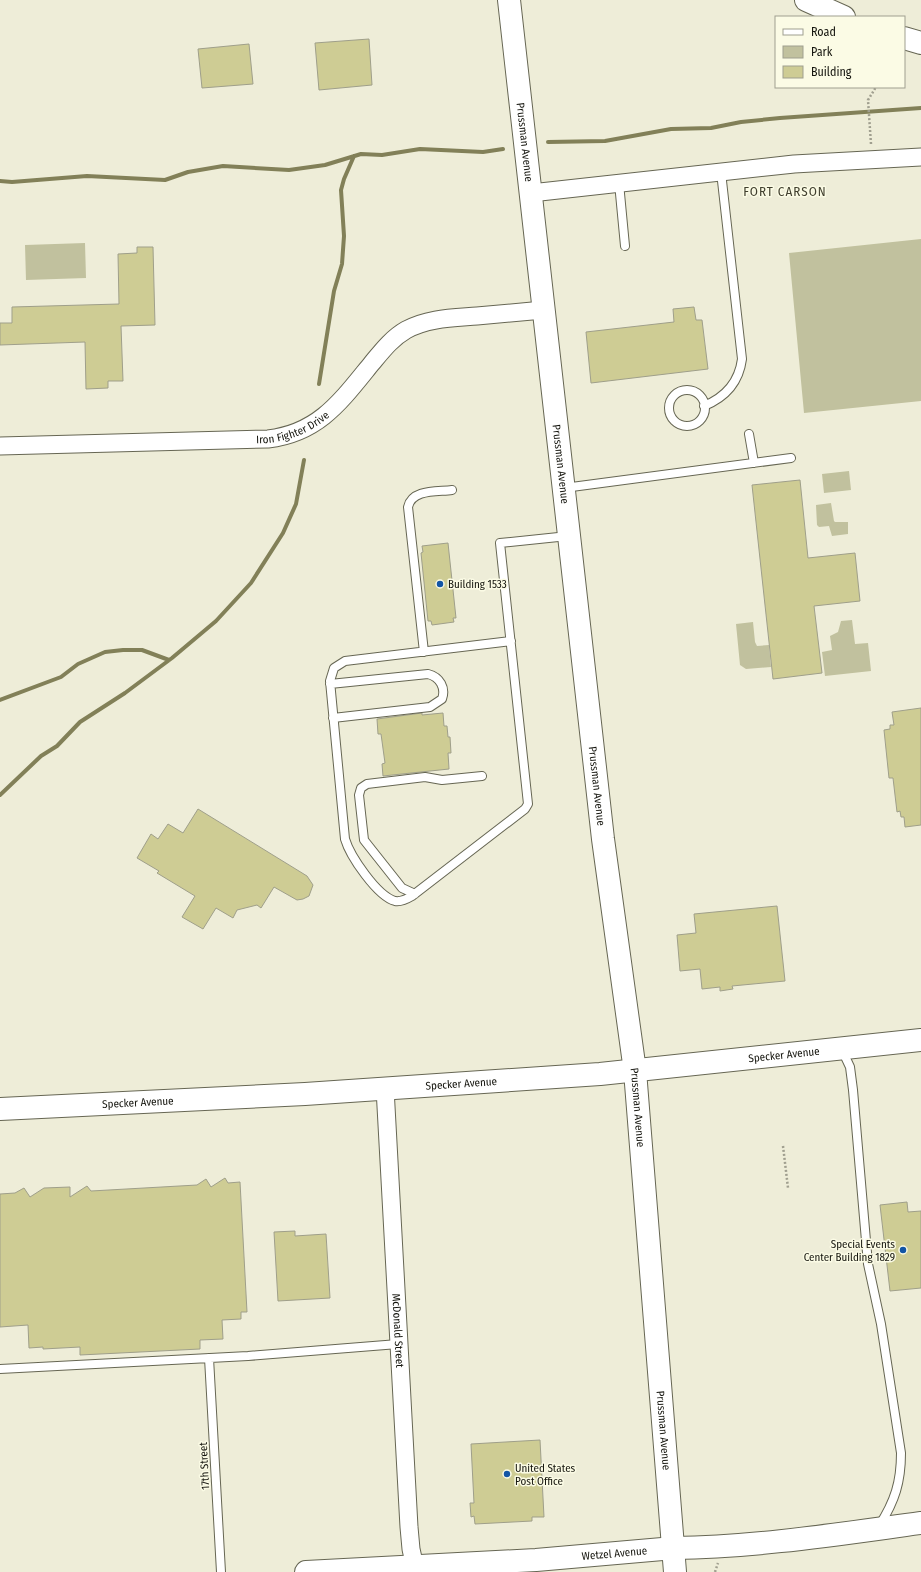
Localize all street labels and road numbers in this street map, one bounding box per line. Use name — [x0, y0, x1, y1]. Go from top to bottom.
street label: Prussman Avenue — [514, 102, 535, 183]
street label: Iron Fighter Drive — [256, 409, 332, 446]
street label: Prussman Avenue — [550, 424, 571, 505]
street label: Prussman Avenue — [586, 746, 607, 827]
street label: Specker Avenue — [748, 1045, 820, 1065]
street label: Prussman Avenue — [628, 1067, 647, 1148]
street label: Specker Avenue — [425, 1075, 497, 1093]
street label: Specker Avenue — [102, 1094, 174, 1111]
street label: McDonald Street — [389, 1293, 406, 1369]
street label: Prussman Avenue — [654, 1390, 673, 1471]
street label: 17th Street — [197, 1441, 212, 1490]
street label: Wetzel Avenue — [581, 1544, 648, 1563]

